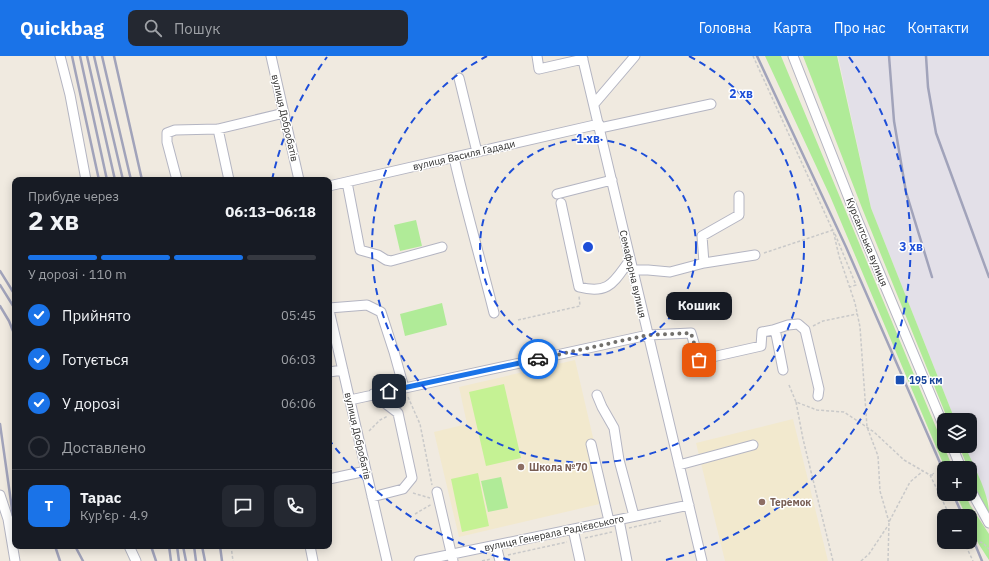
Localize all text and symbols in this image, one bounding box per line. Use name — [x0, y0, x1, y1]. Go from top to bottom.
search box — [128, 10, 408, 46]
text: Quickbag — [20, 16, 104, 40]
icon: search — [142, 17, 164, 39]
text: Пошук — [174, 19, 220, 38]
text: Головна — [699, 19, 751, 37]
text: Карта — [773, 19, 812, 37]
text: Про нас — [834, 19, 886, 37]
text: Контакти — [908, 19, 969, 37]
street label: вулиця Добробатів — [269, 73, 301, 163]
text: 2 хв — [729, 86, 753, 101]
text: 1 хв — [576, 131, 600, 146]
street label: вулиця Василя Гадади — [411, 137, 517, 173]
text: Прибуде через — [28, 188, 119, 205]
street label: Курсантська вулиця — [843, 196, 891, 288]
text: 06:13–06:18 — [225, 202, 316, 221]
text: 2 хв — [28, 203, 79, 237]
street label: Семафорна вулиця — [617, 229, 649, 319]
text: 3 хв — [899, 239, 923, 254]
centre of rings — [581, 240, 595, 254]
text: У дорозі · 110 m — [28, 266, 127, 283]
callout: Кошик — [666, 292, 732, 320]
text: Кошик — [678, 297, 720, 314]
icon: check — [28, 304, 50, 326]
text: Прийнято — [62, 306, 131, 325]
text: 05:45 — [281, 307, 316, 324]
courier — [518, 339, 558, 379]
pin — [682, 343, 716, 377]
icon: check — [28, 348, 50, 370]
icon: car — [527, 348, 549, 370]
icon: bag — [688, 349, 710, 371]
text: Готується — [62, 350, 129, 369]
text: 06:03 — [281, 351, 316, 368]
pin — [372, 374, 406, 408]
marker: 195 км — [894, 374, 906, 386]
place label: 195 км — [909, 374, 943, 387]
icon: home — [378, 380, 400, 402]
street label: вулиця Добробатів — [342, 391, 374, 481]
icon: check — [28, 392, 50, 414]
text: У дорозі — [62, 394, 120, 413]
text: 06:06 — [281, 395, 316, 412]
map controls — [937, 413, 977, 549]
button: layers — [937, 413, 977, 453]
text: Доставлено — [62, 438, 146, 457]
place label: Школа №70 — [529, 461, 587, 474]
button: + — [937, 461, 977, 501]
marker: Школа №70 — [516, 462, 526, 472]
button: chat — [222, 485, 264, 527]
button: phone — [274, 485, 316, 527]
text: Тарас — [80, 488, 122, 507]
text: Т — [45, 496, 53, 515]
place label: Теремок — [770, 496, 811, 509]
marker: Теремок — [757, 497, 767, 507]
text: Кур’єр · 4.9 — [80, 507, 148, 524]
button: − — [937, 509, 977, 549]
street label: вулиця Генерала Радієвського — [483, 512, 625, 554]

